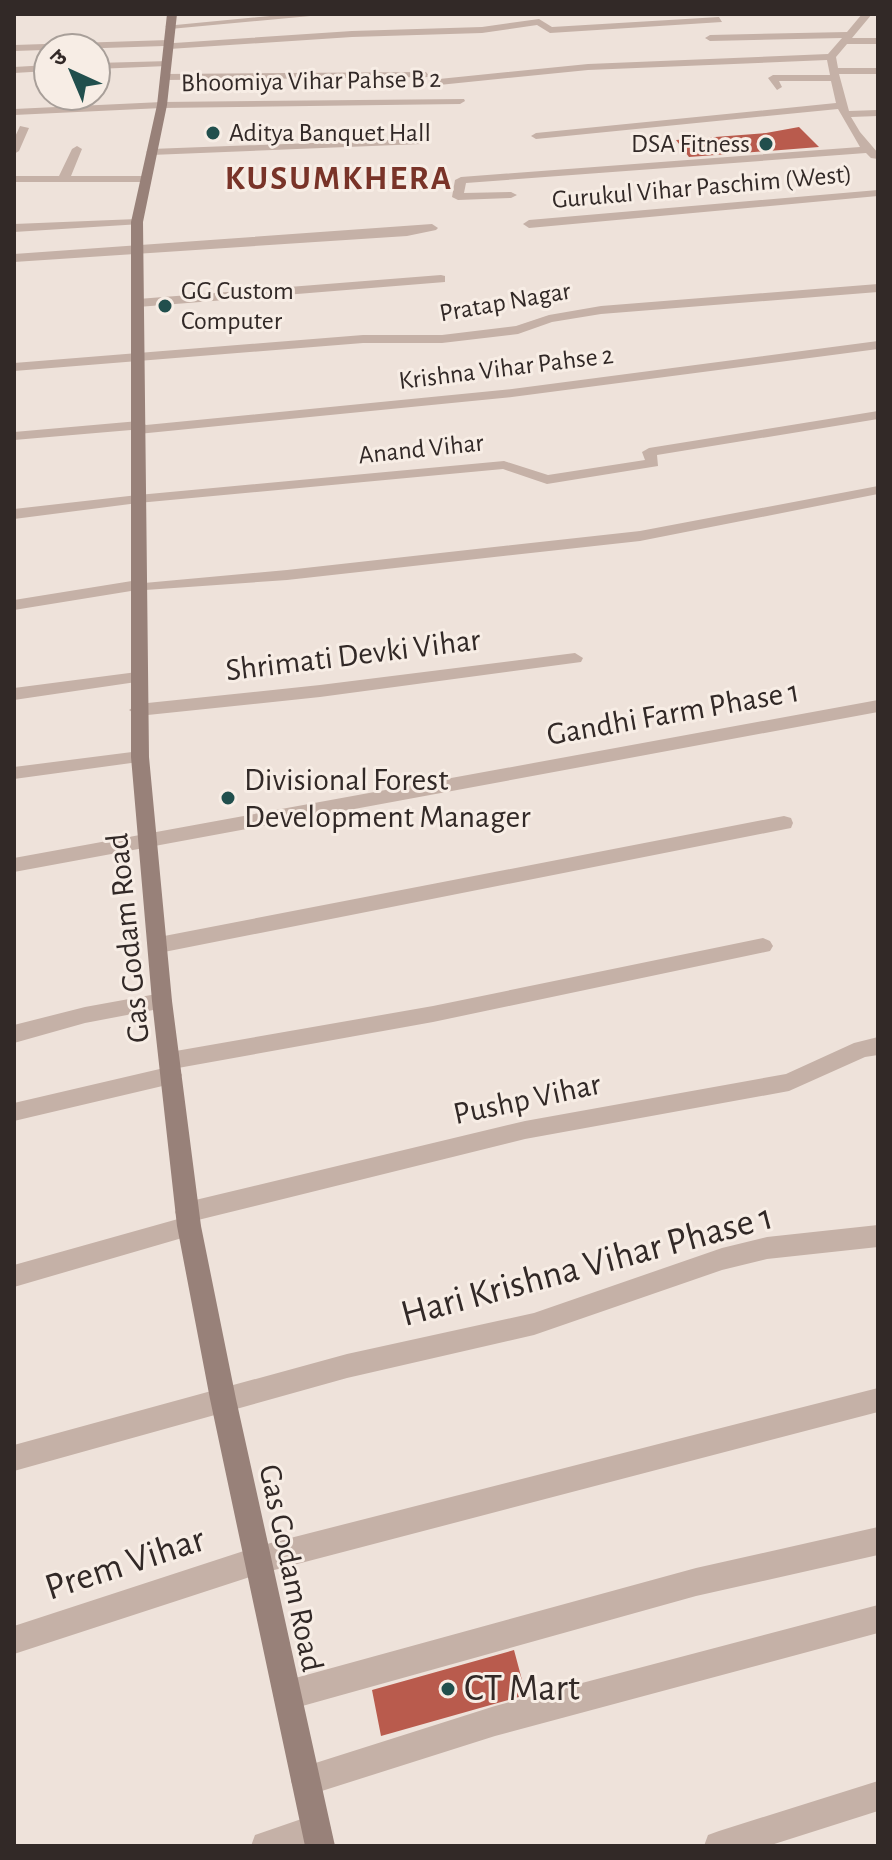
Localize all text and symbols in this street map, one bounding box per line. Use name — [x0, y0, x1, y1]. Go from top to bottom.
north arrow — [32, 32, 112, 112]
text: उ — [47, 45, 72, 71]
street label: Bhoomiya Vihar Pahse B 2 — [181, 66, 441, 96]
place label: Aditya Banquet Hall — [229, 120, 431, 146]
marker: Aditya Banquet Hall — [204, 124, 222, 142]
place label: DSA Fitness — [631, 131, 750, 157]
marker: DSA Fitness — [757, 135, 775, 153]
street label: Gurukul Vihar Paschim (West) — [551, 161, 853, 213]
district label: KUSUMKHERA — [225, 162, 453, 196]
place label: GG Custom Computer — [181, 278, 294, 334]
street label: Pratap Nagar — [437, 278, 573, 326]
marker: GG Custom Computer — [156, 297, 174, 315]
street label: Krishna Vihar Pahse 2 — [397, 342, 615, 394]
street label: Anand Vihar — [357, 429, 485, 469]
street label: Shrimati Devki Vihar — [224, 623, 483, 687]
street label: Gandhi Farm Phase 1 — [544, 675, 802, 751]
place label: Divisional Forest Development Manager — [244, 764, 531, 833]
marker: Divisional Forest Development Manager — [219, 789, 237, 807]
street label: Gas Godam Road — [101, 832, 155, 1044]
street label: Pushp Vihar — [450, 1068, 604, 1130]
street label: Hari Krishna Vihar Phase 1 — [397, 1198, 777, 1334]
street label: Gas Godam Road — [253, 1462, 329, 1674]
street label: Prem Vihar — [40, 1520, 210, 1608]
place label: CT Mart — [464, 1670, 580, 1708]
marker: CT Mart — [439, 1680, 457, 1698]

